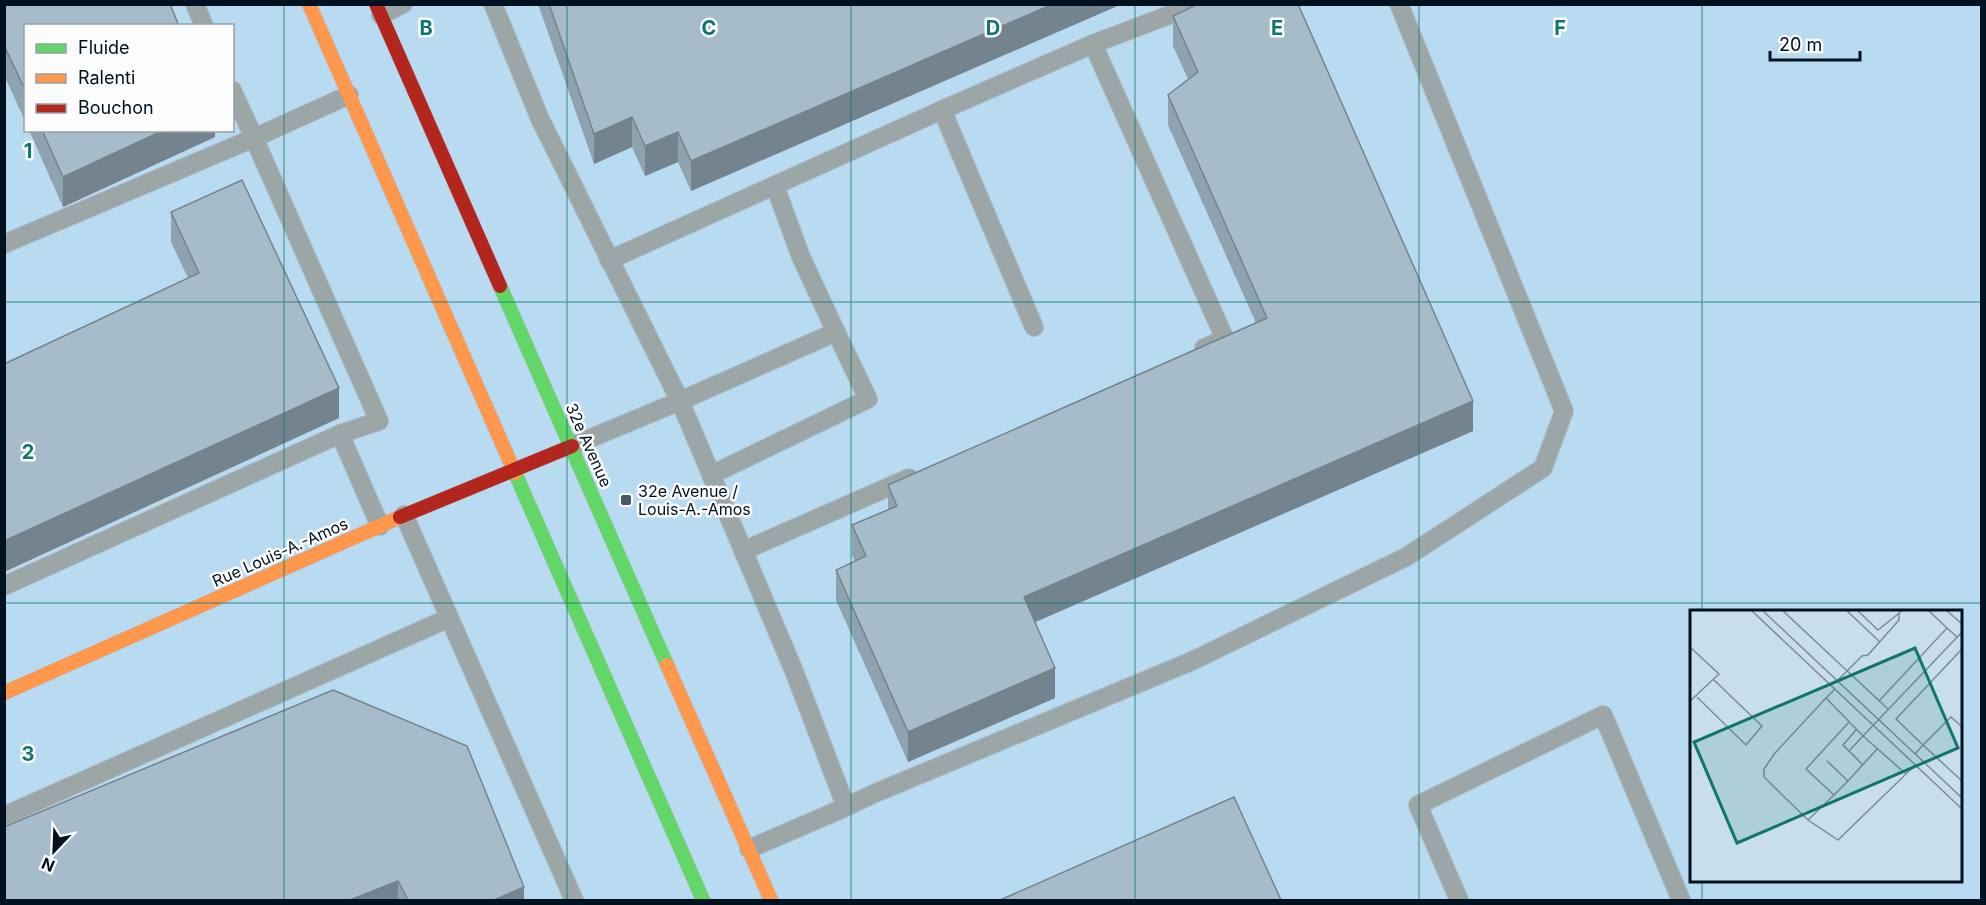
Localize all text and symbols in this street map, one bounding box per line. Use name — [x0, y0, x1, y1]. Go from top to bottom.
text: B — [419, 16, 433, 40]
text: C — [702, 16, 716, 40]
text: D — [986, 16, 1000, 40]
text: E — [1271, 16, 1283, 40]
text: F — [1554, 16, 1566, 40]
legend — [24, 24, 234, 132]
scale bar — [1770, 24, 1860, 62]
text: 20 m — [1779, 34, 1822, 55]
text: Fluide — [78, 37, 130, 58]
text: Ralenti — [78, 67, 135, 88]
text: Bouchon — [78, 97, 154, 118]
text: 1 — [24, 139, 32, 163]
street label: 32e Avenue — [562, 400, 616, 490]
text: 2 — [22, 440, 34, 464]
place label: 32e Avenue / Louis-A.-Amos — [638, 481, 751, 519]
marker: 32e Avenue / Louis-A.-Amos — [619, 493, 633, 507]
street label: Rue Louis-A.-Amos — [209, 513, 351, 591]
inset map — [1690, 610, 1962, 881]
text: 3 — [22, 742, 34, 766]
north arrow — [24, 821, 84, 881]
text: N — [39, 853, 58, 876]

